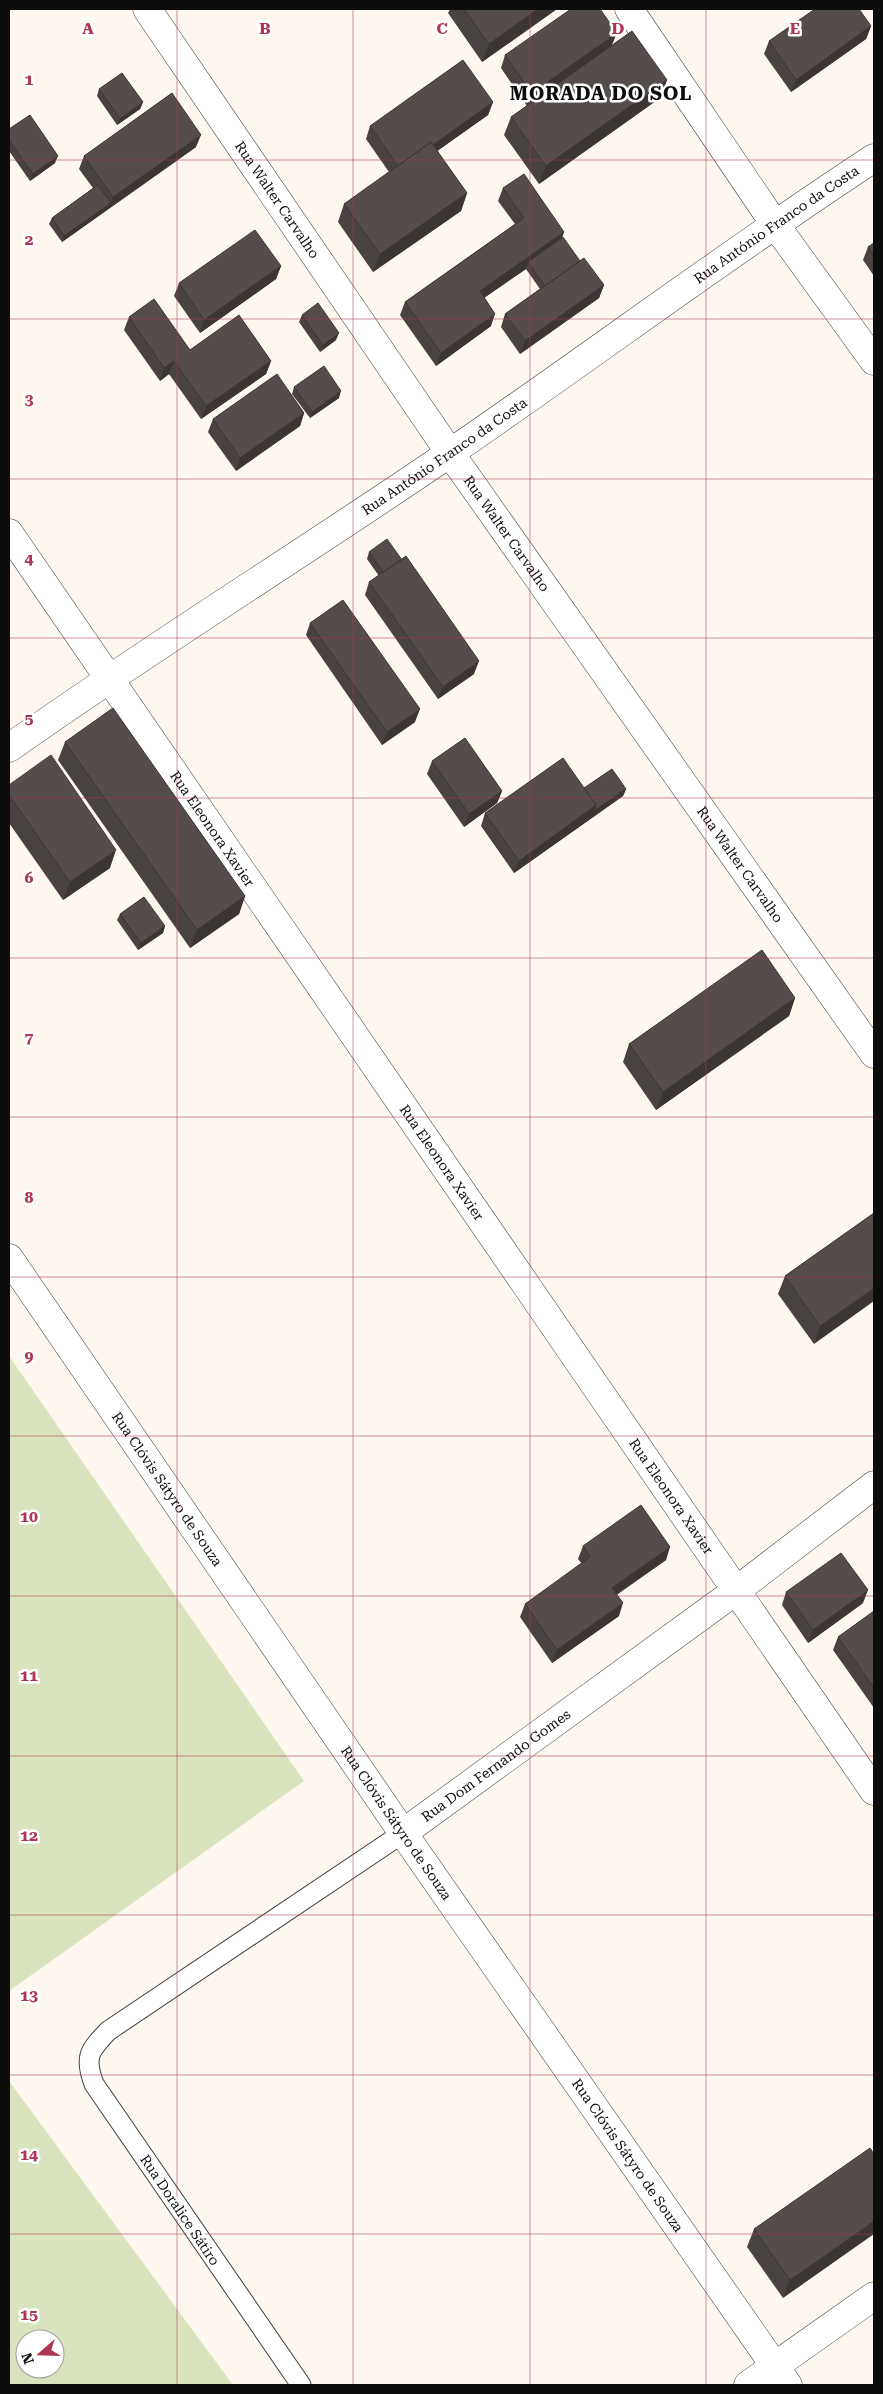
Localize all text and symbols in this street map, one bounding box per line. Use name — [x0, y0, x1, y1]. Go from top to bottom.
text: A — [82, 19, 94, 38]
text: B — [259, 19, 271, 38]
text: C — [436, 19, 448, 38]
text: D — [612, 19, 625, 38]
text: E — [790, 19, 800, 38]
text: 1 — [25, 70, 34, 89]
district label: MORADA DO SOL — [510, 82, 692, 105]
street label: Rua Walter Carvalho — [232, 138, 323, 261]
street label: Rua António Franco da Costa — [691, 162, 862, 287]
text: 2 — [25, 230, 34, 249]
text: 3 — [25, 390, 34, 409]
street label: Rua António Franco da Costa — [359, 394, 530, 518]
street label: Rua Walter Carvalho — [460, 472, 553, 594]
text: 4 — [25, 549, 34, 568]
text: 5 — [25, 709, 34, 728]
street label: Rua Eleonora Xavier — [167, 768, 258, 890]
street label: Rua Walter Carvalho — [694, 803, 787, 925]
text: 6 — [25, 868, 34, 887]
text: 7 — [25, 1028, 34, 1047]
street label: Rua Eleonora Xavier — [397, 1102, 487, 1224]
text: 8 — [25, 1188, 34, 1207]
text: 9 — [25, 1347, 34, 1366]
street label: Rua Clóvis Sátyro de Souza — [109, 1409, 226, 1569]
street label: Rua Eleonora Xavier — [626, 1435, 717, 1557]
text: 10 — [20, 1507, 38, 1526]
text: 11 — [20, 1666, 38, 1685]
street label: Rua Dom Fernando Gomes — [418, 1706, 574, 1825]
street label: Rua Clóvis Sátyro de Souza — [338, 1743, 455, 1903]
text: 12 — [20, 1826, 38, 1845]
text: 13 — [20, 1986, 38, 2005]
street label: Rua Clóvis Sátyro de Souza — [569, 2076, 687, 2235]
text: 14 — [20, 2145, 38, 2164]
street label: Rua Doralice Sátiro — [137, 2152, 223, 2268]
text: 15 — [20, 2305, 38, 2324]
north arrow — [15, 2329, 65, 2379]
text: N — [18, 2350, 37, 2366]

